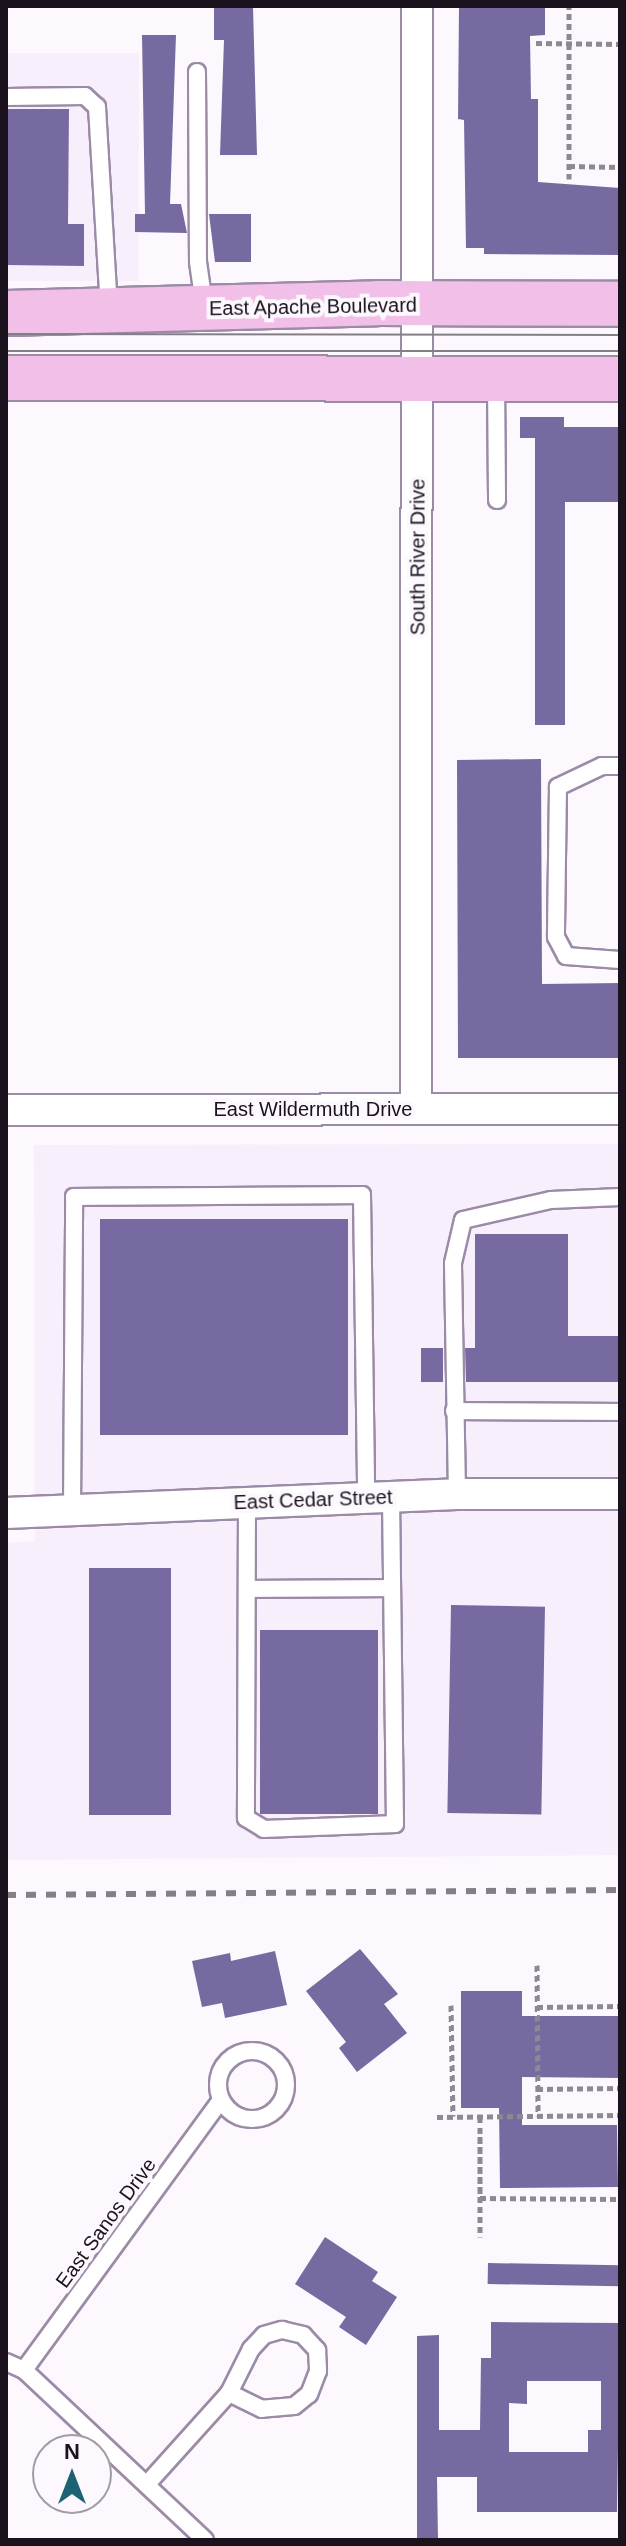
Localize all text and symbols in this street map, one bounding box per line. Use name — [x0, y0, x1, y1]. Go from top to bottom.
street label: East Apache Boulevard — [208, 293, 418, 321]
street label: South River Drive — [406, 479, 430, 635]
street label: East Wildermuth Drive — [214, 1097, 412, 1121]
street label: East Cedar Street — [233, 1485, 393, 1515]
street label: East Sanos Drive — [51, 2153, 161, 2293]
north arrow — [32, 2434, 112, 2514]
text: N — [64, 2439, 80, 2464]

